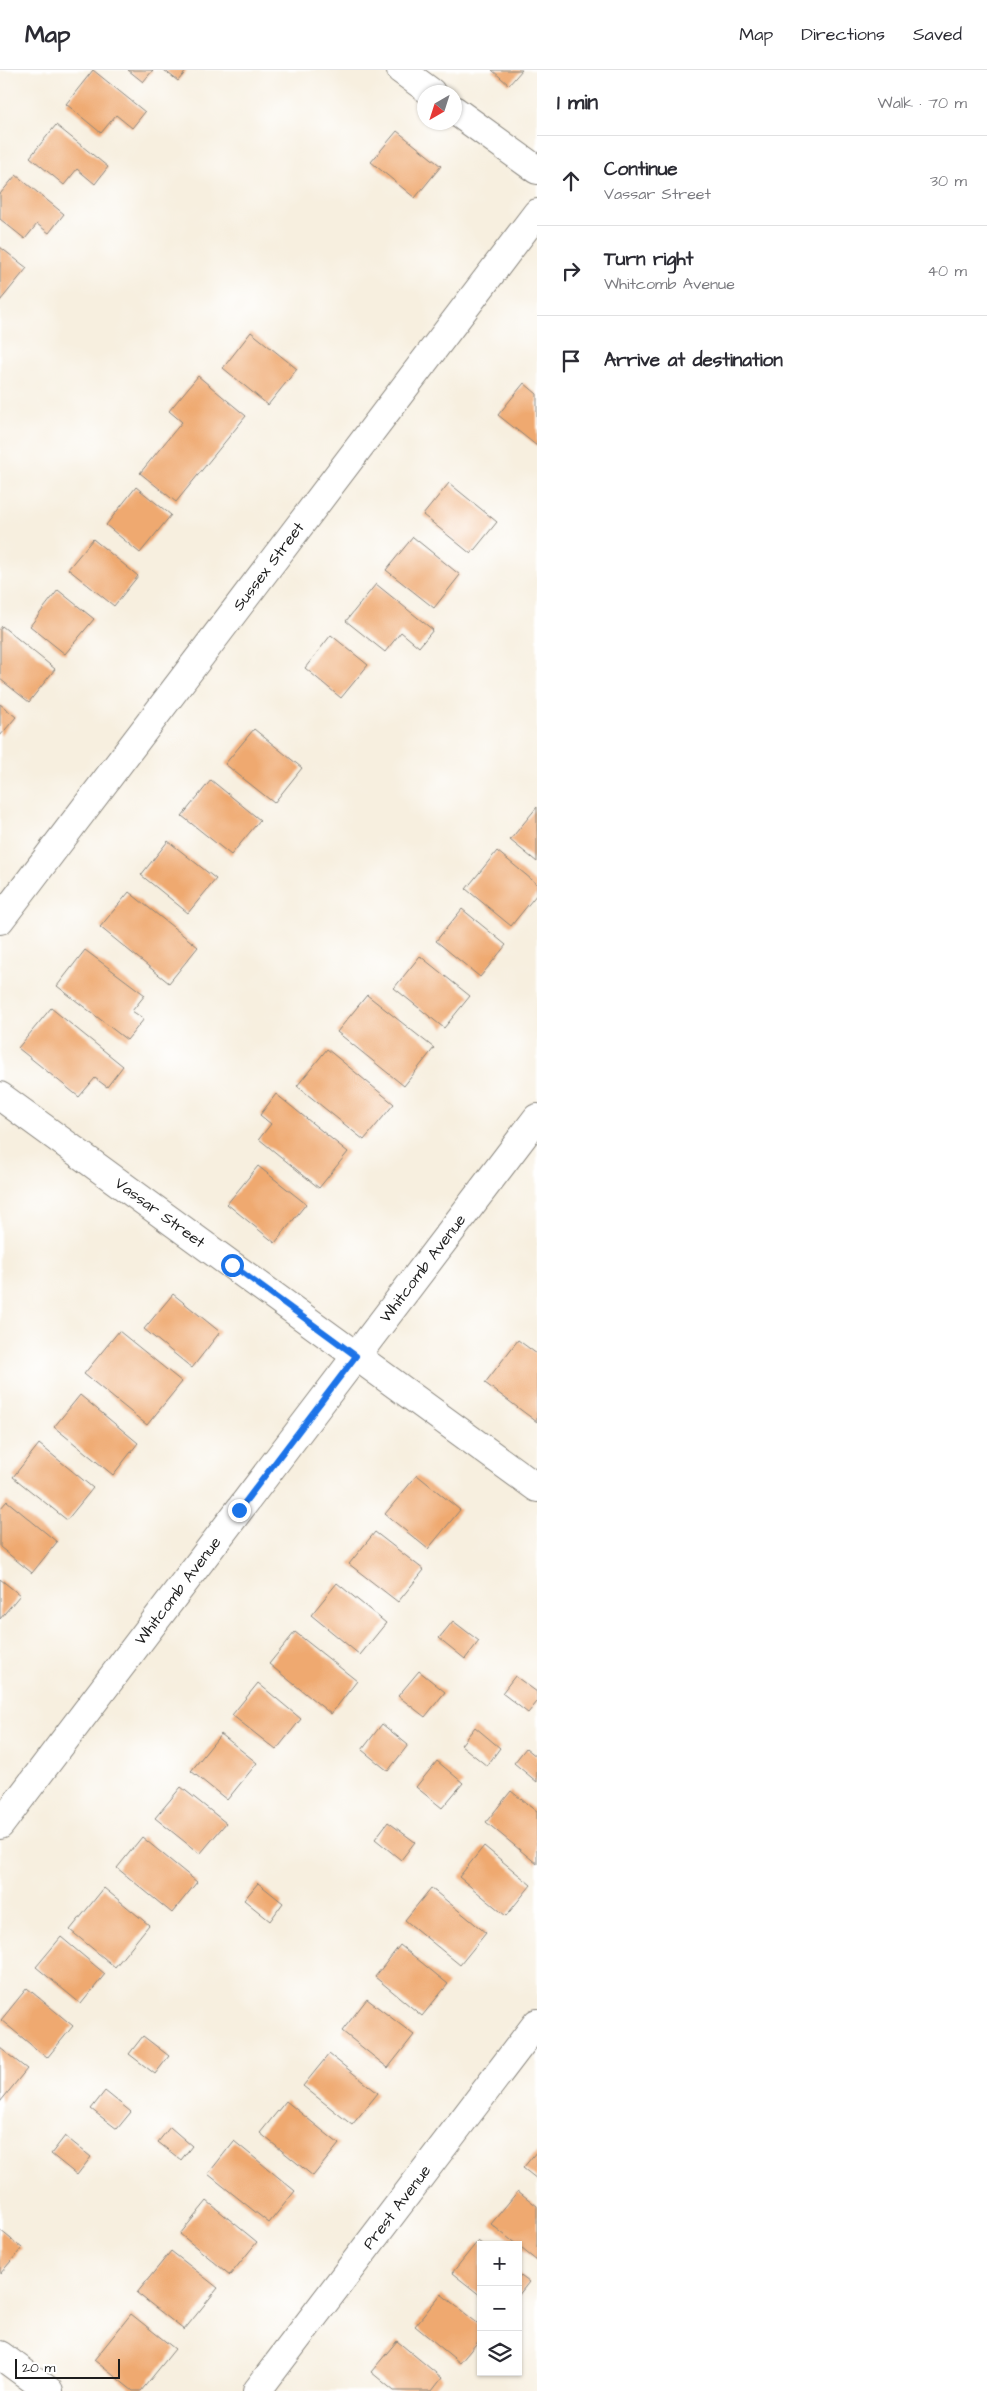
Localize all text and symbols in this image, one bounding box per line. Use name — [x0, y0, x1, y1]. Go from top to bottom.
text: Map — [25, 18, 70, 52]
text: Map — [739, 22, 773, 47]
text: Directions — [801, 22, 885, 47]
text: Saved — [913, 22, 962, 47]
north arrow — [417, 85, 462, 130]
text: 1 min — [557, 88, 598, 117]
text: Walk · 70 m — [878, 92, 967, 114]
text: Continue — [604, 156, 678, 183]
icon: ahead — [557, 167, 585, 195]
text: 30 m — [930, 170, 967, 192]
text: Vassar Street — [604, 183, 711, 205]
text: Turn right — [604, 246, 693, 273]
icon: right — [557, 257, 585, 285]
text: 40 m — [927, 260, 967, 282]
text: Whitcomb Avenue — [604, 273, 735, 295]
icon: arrive — [557, 347, 585, 375]
text: Arrive at destination — [604, 347, 783, 374]
street label: Sussex Street — [228, 517, 310, 615]
street label: Vassar Street — [110, 1172, 210, 1253]
street label: Whitcomb Avenue — [374, 1209, 471, 1327]
route start — [221, 1254, 244, 1277]
route end — [228, 1499, 251, 1522]
street label: Whitcomb Avenue — [130, 1532, 226, 1650]
street label: Prest Avenue — [358, 2160, 436, 2254]
map controls — [477, 2241, 522, 2376]
button: + — [477, 2241, 522, 2286]
button: − — [477, 2286, 522, 2331]
button: layers — [477, 2331, 522, 2376]
scale bar — [15, 2356, 120, 2379]
text: 20 m — [22, 2358, 55, 2378]

